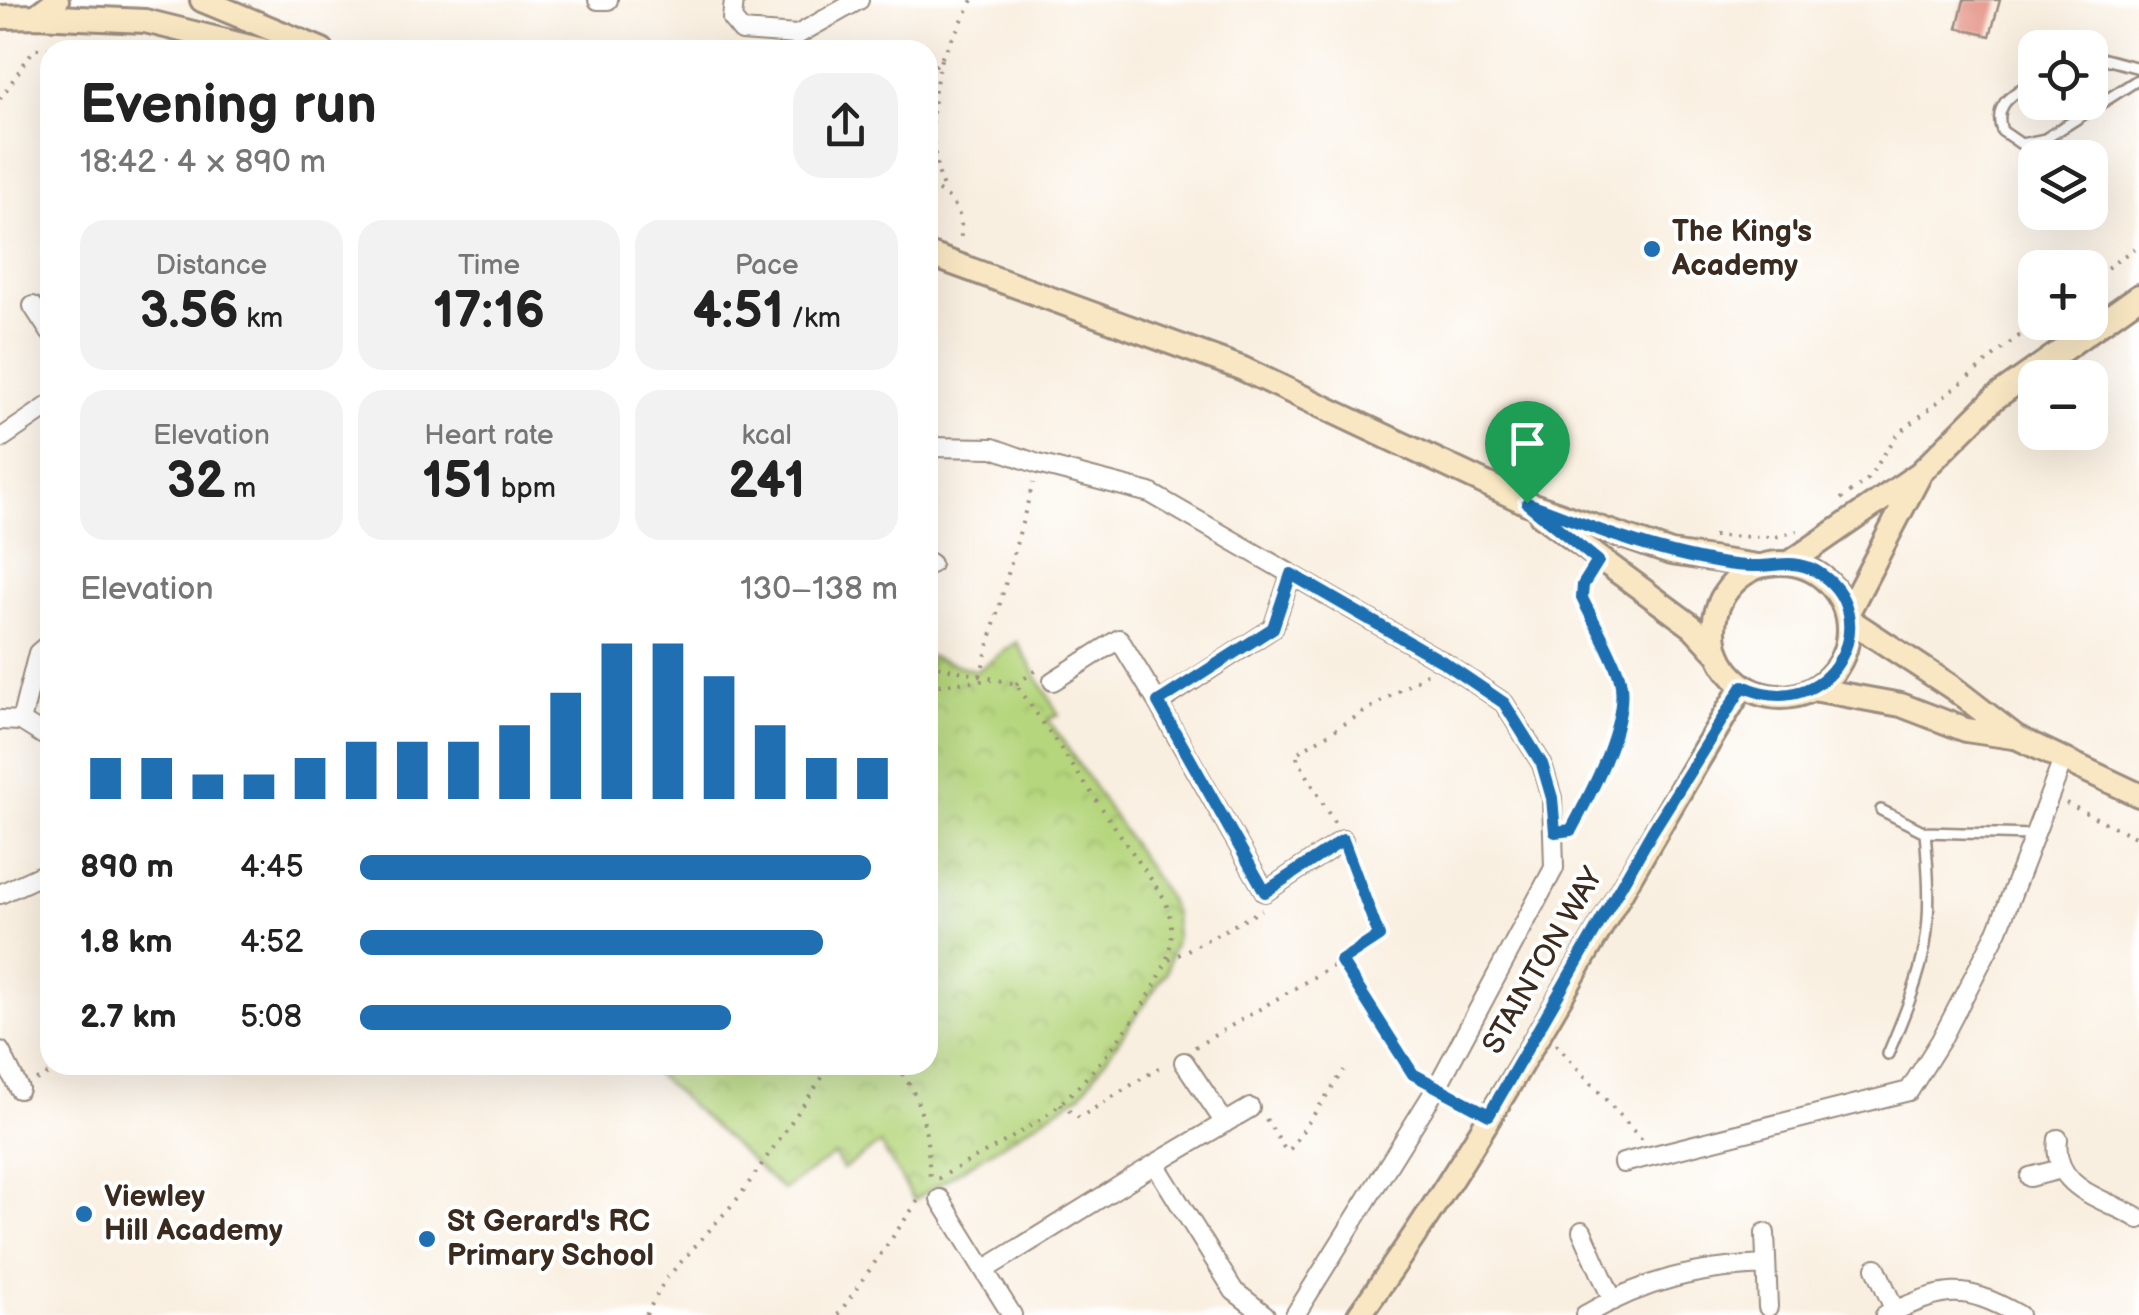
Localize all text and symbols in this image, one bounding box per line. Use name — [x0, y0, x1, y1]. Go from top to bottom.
map controls — [2018, 30, 2108, 450]
button: locate — [2018, 30, 2108, 120]
text: Evening run — [80, 72, 377, 139]
button: share — [793, 73, 898, 178]
button: layers — [2018, 140, 2108, 230]
text: 18:42 · 4 × 890 m — [80, 143, 326, 182]
place label: The King's Academy — [1671, 214, 1812, 284]
marker: The King's Academy — [1641, 238, 1663, 260]
text: Distance — [155, 249, 267, 282]
text: Time — [458, 249, 520, 282]
text: Pace — [735, 249, 799, 282]
button: + — [2018, 250, 2108, 340]
text: 3.56 — [139, 282, 239, 342]
text: 17:16 — [433, 282, 545, 342]
text: 4:51 — [692, 282, 784, 342]
text: km — [239, 302, 283, 335]
text: /km — [784, 302, 841, 335]
button: − — [2018, 360, 2108, 450]
pin — [1485, 401, 1570, 504]
icon: arrive — [1500, 416, 1555, 471]
text: Elevation — [153, 419, 270, 452]
text: Heart rate — [424, 419, 554, 452]
text: kcal — [742, 419, 792, 452]
text: 32 — [166, 452, 226, 512]
text: 151 — [422, 452, 493, 512]
text: 241 — [728, 452, 805, 512]
text: m — [226, 472, 256, 505]
text: bpm — [493, 472, 556, 505]
text: Elevation — [80, 570, 213, 609]
text: 130–138 m — [740, 570, 898, 609]
text: 890 m — [80, 848, 174, 887]
text: 4:45 — [240, 848, 304, 887]
street label: STAINTON WAY — [1475, 861, 1611, 1061]
text: 1.8 km — [80, 923, 172, 962]
text: 4:52 — [240, 923, 303, 962]
text: 2.7 km — [80, 998, 177, 1037]
text: 5:08 — [240, 998, 302, 1037]
place label: Viewley Hill Academy — [104, 1179, 283, 1249]
marker: Viewley Hill Academy — [73, 1203, 95, 1225]
place label: St Gerard's RC Primary School — [447, 1204, 654, 1274]
marker: St Gerard's RC Primary School — [416, 1228, 438, 1250]

